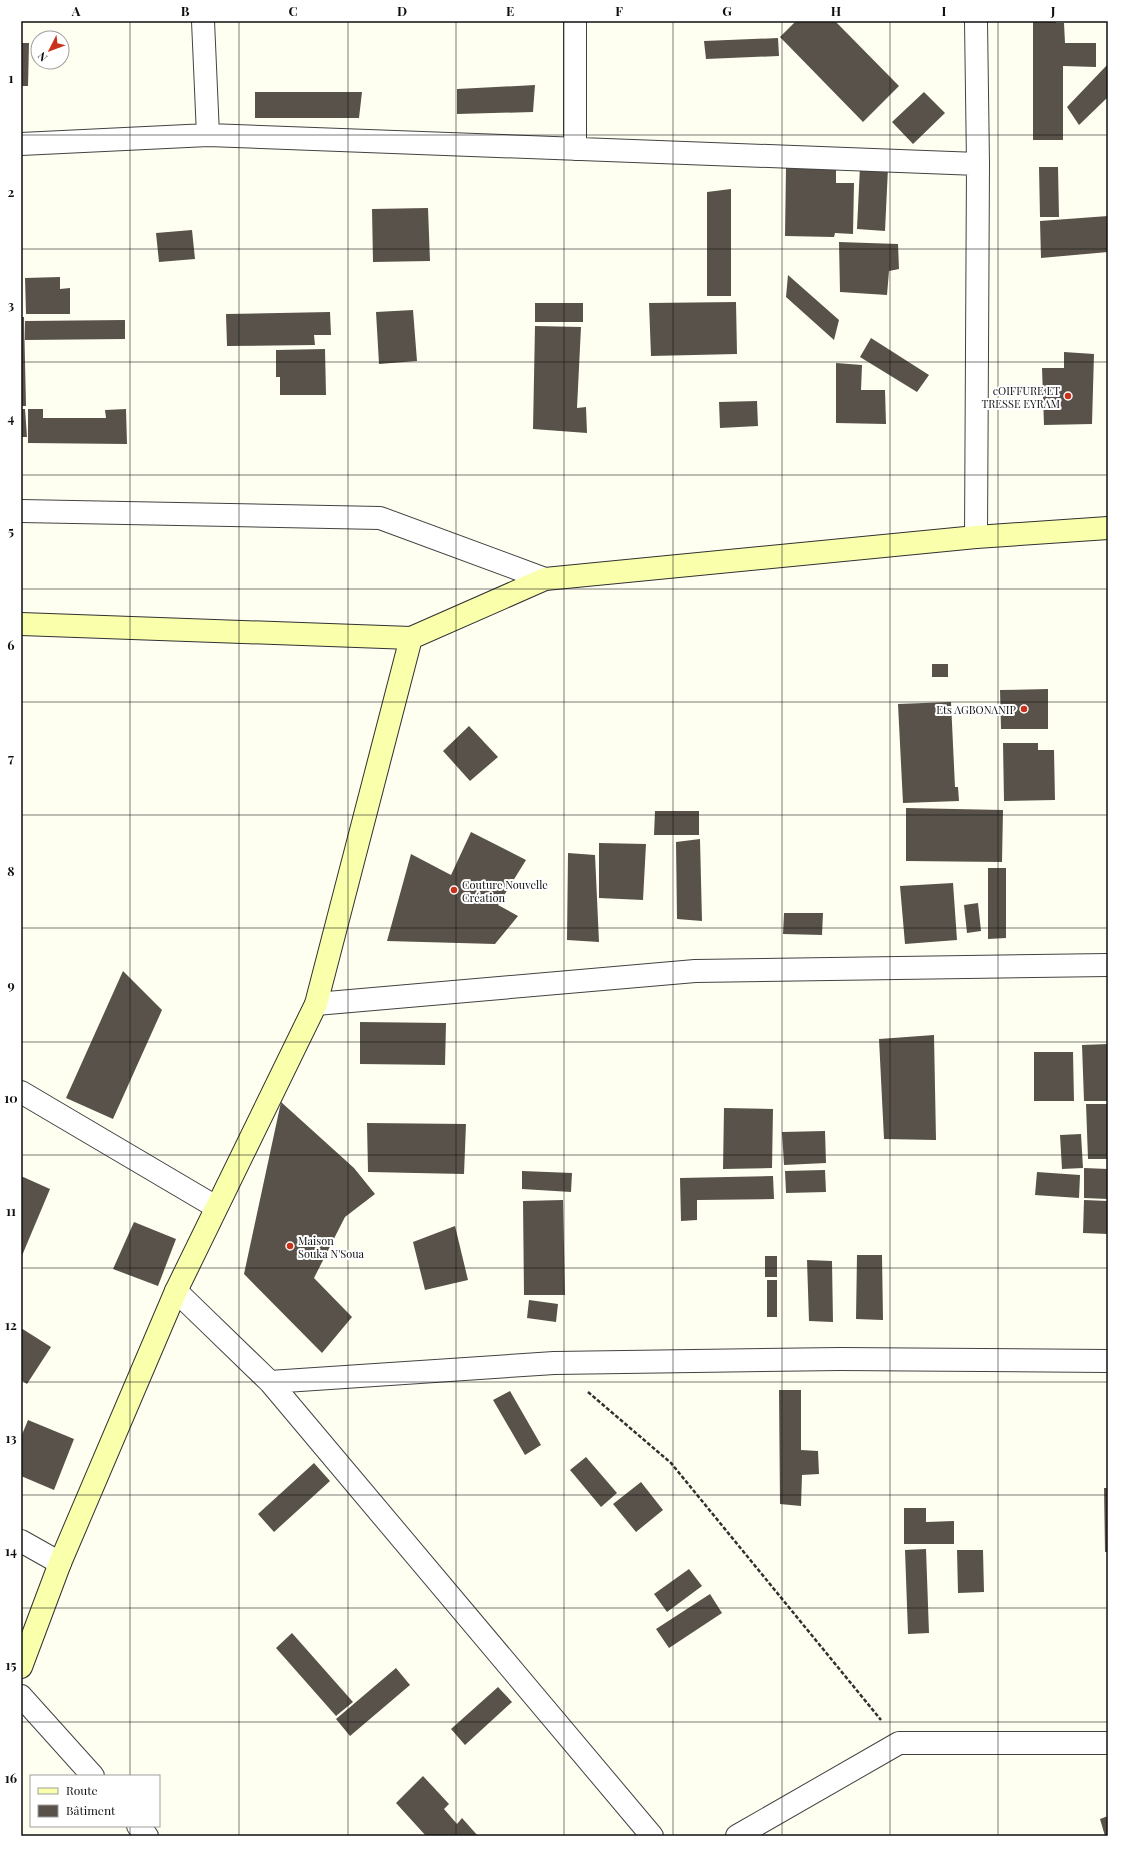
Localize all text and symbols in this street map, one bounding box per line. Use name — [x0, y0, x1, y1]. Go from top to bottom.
text: A — [71, 2, 81, 19]
text: B — [181, 2, 190, 19]
text: C — [288, 2, 298, 19]
text: D — [397, 2, 407, 19]
text: E — [506, 2, 514, 19]
text: F — [615, 2, 623, 19]
text: G — [722, 2, 732, 19]
text: H — [831, 2, 841, 19]
text: I — [942, 2, 947, 19]
text: J — [1050, 2, 1056, 19]
north arrow — [30, 30, 70, 70]
text: N — [34, 49, 50, 65]
text: 1 — [9, 69, 14, 86]
text: 2 — [8, 183, 15, 200]
text: 3 — [8, 296, 14, 313]
place label: cOIFFURE ET TRESSE EYRAM — [981, 383, 1060, 411]
marker: cOIFFURE ET TRESSE EYRAM — [1063, 391, 1073, 401]
text: 4 — [8, 409, 15, 426]
text: 5 — [8, 522, 14, 539]
text: 6 — [7, 636, 15, 653]
place label: Ets AGBONANIP — [936, 702, 1017, 717]
marker: Ets AGBONANIP — [1019, 704, 1029, 714]
text: 7 — [8, 749, 14, 766]
text: 8 — [7, 862, 15, 879]
place label: Couture Nouvelle Création — [462, 877, 548, 905]
marker: Couture Nouvelle Création — [449, 885, 459, 895]
text: 9 — [7, 976, 15, 993]
text: 10 — [4, 1089, 18, 1106]
text: 11 — [6, 1202, 16, 1219]
place label: Maison Souka N'Soua — [298, 1233, 365, 1261]
marker: Maison Souka N'Soua — [285, 1241, 295, 1251]
text: 12 — [5, 1316, 17, 1333]
text: 13 — [5, 1429, 17, 1446]
text: 14 — [5, 1542, 17, 1559]
text: 15 — [6, 1656, 16, 1673]
text: 16 — [5, 1769, 17, 1786]
legend — [30, 1775, 160, 1827]
text: Route — [66, 1782, 98, 1798]
text: Bâtiment — [66, 1802, 116, 1818]

